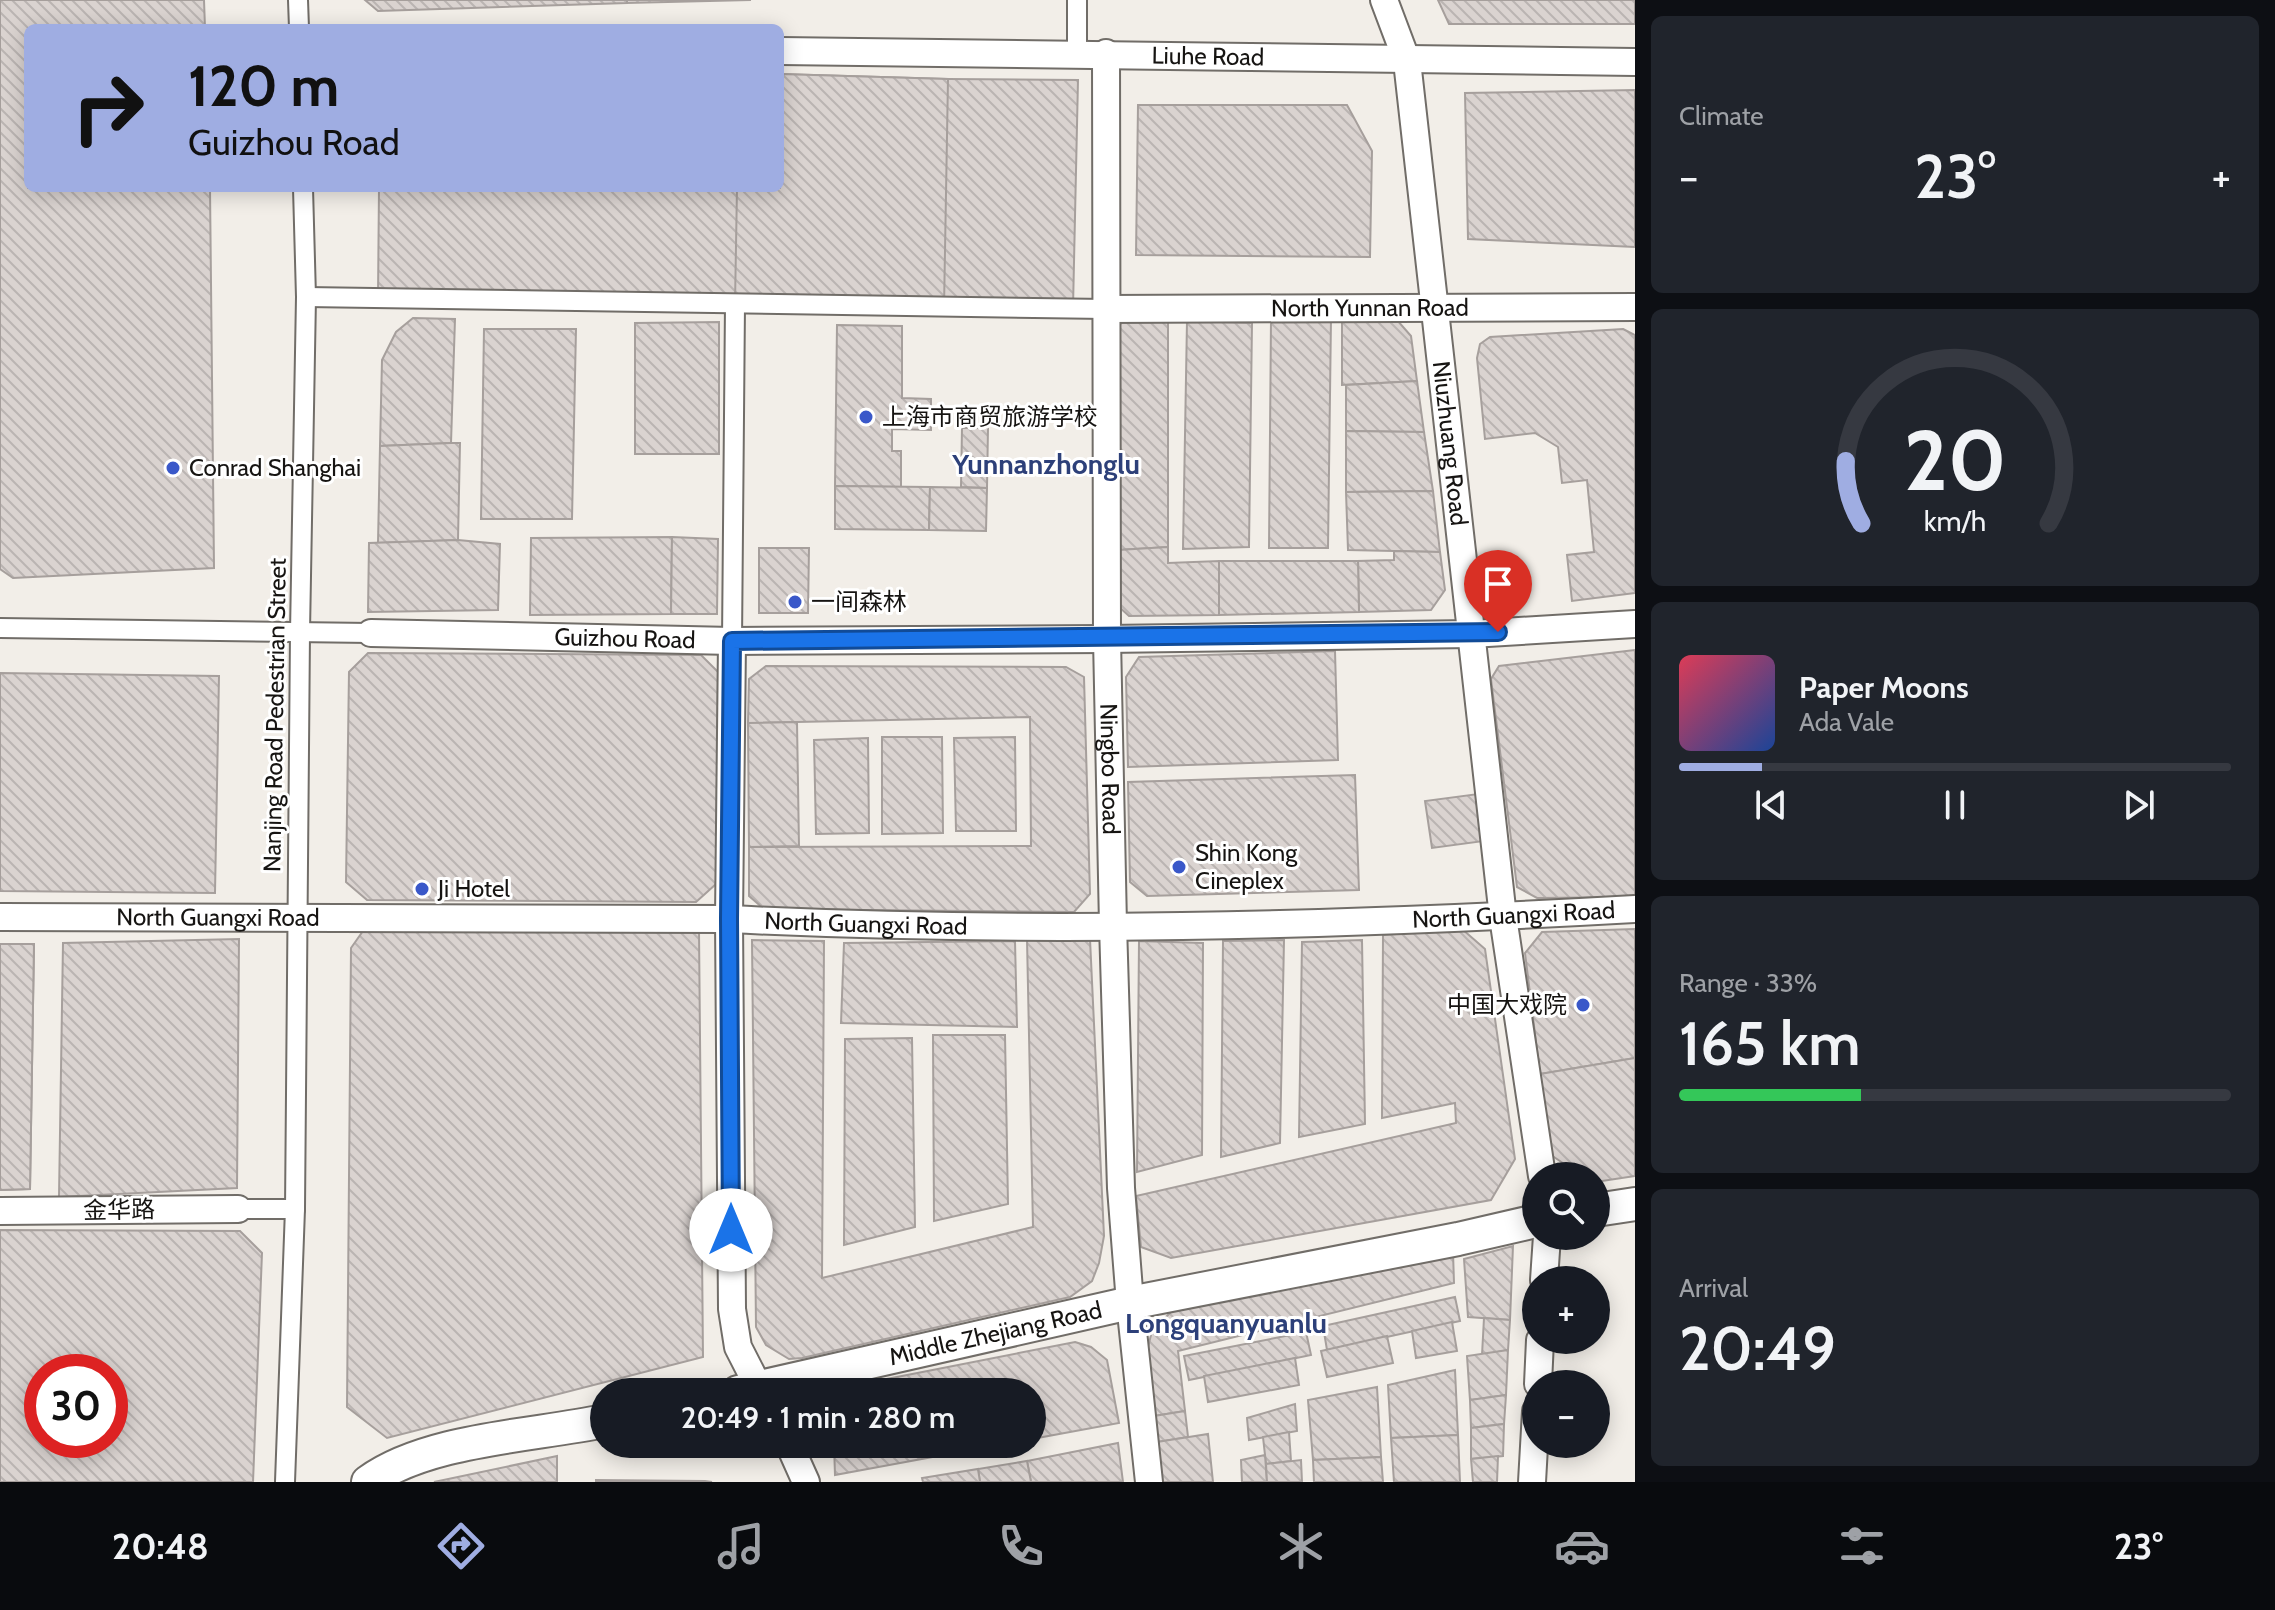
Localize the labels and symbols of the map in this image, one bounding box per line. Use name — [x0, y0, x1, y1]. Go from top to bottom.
street label: Liuhe Road — [1151, 41, 1264, 71]
street label: North Yunnan Road — [1271, 293, 1469, 322]
street label: Niuzhuang Road — [1427, 359, 1474, 527]
place label: 上海市商贸旅游学校 — [882, 402, 1098, 431]
marker: 上海市商贸旅游学校 — [857, 408, 875, 426]
district label: Yunnanzhonglu — [951, 447, 1140, 481]
place label: Conrad Shanghai — [189, 453, 361, 482]
marker: Conrad Shanghai — [164, 459, 182, 477]
pin — [1464, 550, 1532, 632]
street label: Nanjing Road Pedestrian Street — [257, 558, 292, 872]
place label: 一间森林 — [811, 587, 907, 616]
marker: 一间森林 — [786, 593, 804, 611]
street label: Guizhou Road — [554, 622, 696, 654]
street label: Ningbo Road — [1094, 703, 1126, 835]
place label: Shin Kong Cineplex — [1195, 838, 1298, 895]
marker: Shin Kong Cineplex — [1170, 858, 1188, 876]
place label: Ji Hotel — [437, 874, 510, 903]
marker: Ji Hotel — [413, 880, 431, 898]
street label: North Guangxi Road — [1412, 895, 1616, 934]
street label: North Guangxi Road — [116, 902, 320, 932]
street label: North Guangxi Road — [764, 906, 968, 940]
place label: 中国大戏院 — [1447, 990, 1567, 1019]
marker: 中国大戏院 — [1574, 996, 1592, 1014]
position arrow — [689, 1188, 773, 1272]
street label: 金华路 — [83, 1194, 155, 1225]
street label: Middle Zhejiang Road — [886, 1295, 1105, 1371]
district label: Longquanyuanlu — [1125, 1306, 1327, 1340]
speed limit sign: 30 — [24, 1354, 128, 1458]

